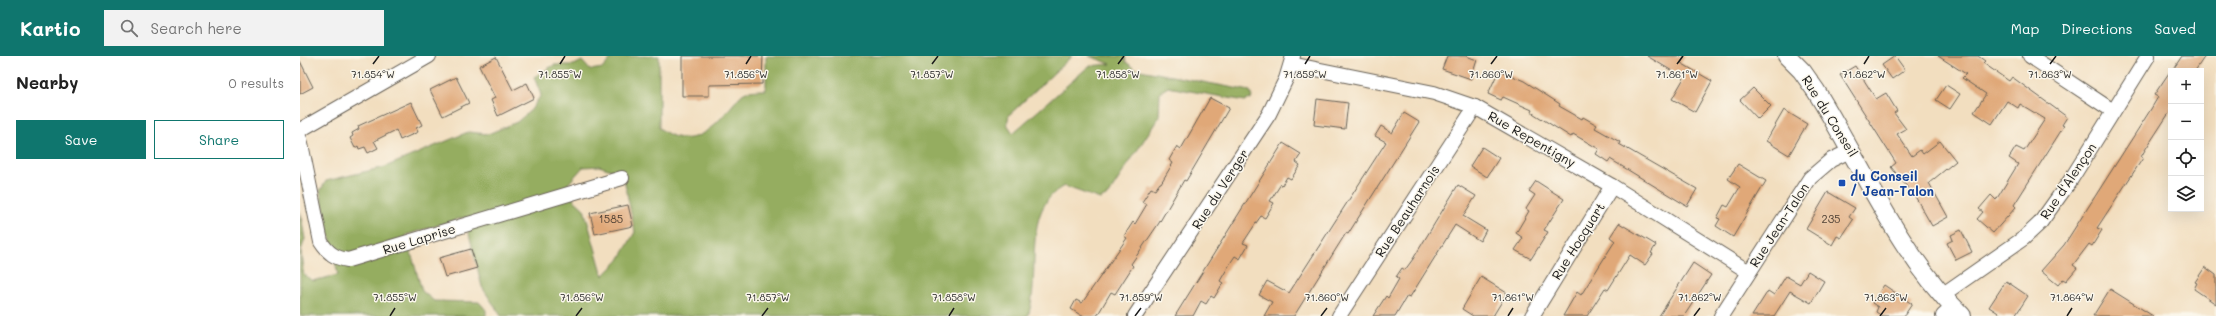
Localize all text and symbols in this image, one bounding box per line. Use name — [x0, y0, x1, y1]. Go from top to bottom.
search box — [104, 10, 384, 46]
text: Kartio — [20, 16, 80, 41]
icon: search — [118, 17, 140, 39]
text: Search here — [150, 18, 242, 38]
text: Map — [2011, 19, 2039, 38]
text: Directions — [2061, 19, 2132, 38]
text: Saved — [2154, 19, 2196, 38]
text: 71.854°W — [351, 67, 395, 81]
text: 71.855°W — [538, 67, 582, 81]
text: 71.856°W — [724, 67, 768, 81]
text: 71.857°W — [910, 67, 954, 81]
text: 71.858°W — [1096, 67, 1140, 81]
text: 71.859°W — [1283, 67, 1327, 81]
text: 71.860°W — [1469, 67, 1513, 81]
text: 71.861°W — [1656, 67, 1698, 81]
text: 71.862°W — [1842, 67, 1886, 81]
text: 71.863°W — [2028, 67, 2072, 81]
map controls — [2168, 68, 2204, 212]
button: + — [2168, 68, 2204, 104]
text: Nearby — [16, 71, 78, 93]
street label: Rue du Conseil — [1799, 72, 1862, 160]
text: 0 results — [229, 74, 284, 91]
button: − — [2168, 104, 2204, 140]
street label: Rue Repentigny — [1485, 107, 1579, 171]
button: Save — [16, 120, 146, 159]
button: Share — [154, 120, 284, 159]
street label: Rue d'Alençon — [2036, 139, 2099, 222]
button: locate — [2168, 140, 2204, 176]
street label: Rue du Verger — [1187, 145, 1252, 232]
street label: Rue Beauharnois — [1371, 162, 1443, 260]
place label: du Conseil / Jean-Talon — [1850, 167, 1934, 199]
button: layers — [2168, 176, 2204, 212]
marker: du Conseil / Jean-Talon — [1837, 178, 1847, 188]
street label: Rue Jean-Talon — [1745, 179, 1812, 270]
street label: Rue Hocquart — [1547, 199, 1608, 283]
house number: 1585 — [599, 211, 623, 226]
house number: 235 — [1822, 211, 1841, 226]
street label: Rue Laprise — [380, 219, 457, 258]
text: 71.855°W — [373, 290, 417, 304]
text: 71.856°W — [560, 290, 604, 304]
text: 71.857°W — [746, 290, 790, 304]
text: 71.858°W — [932, 290, 976, 304]
text: 71.859°W — [1119, 290, 1163, 304]
text: 71.860°W — [1305, 290, 1349, 304]
text: 71.861°W — [1492, 290, 1534, 304]
text: 71.862°W — [1678, 290, 1722, 304]
text: 71.863°W — [1864, 290, 1908, 304]
text: 71.864°W — [2050, 290, 2094, 304]

